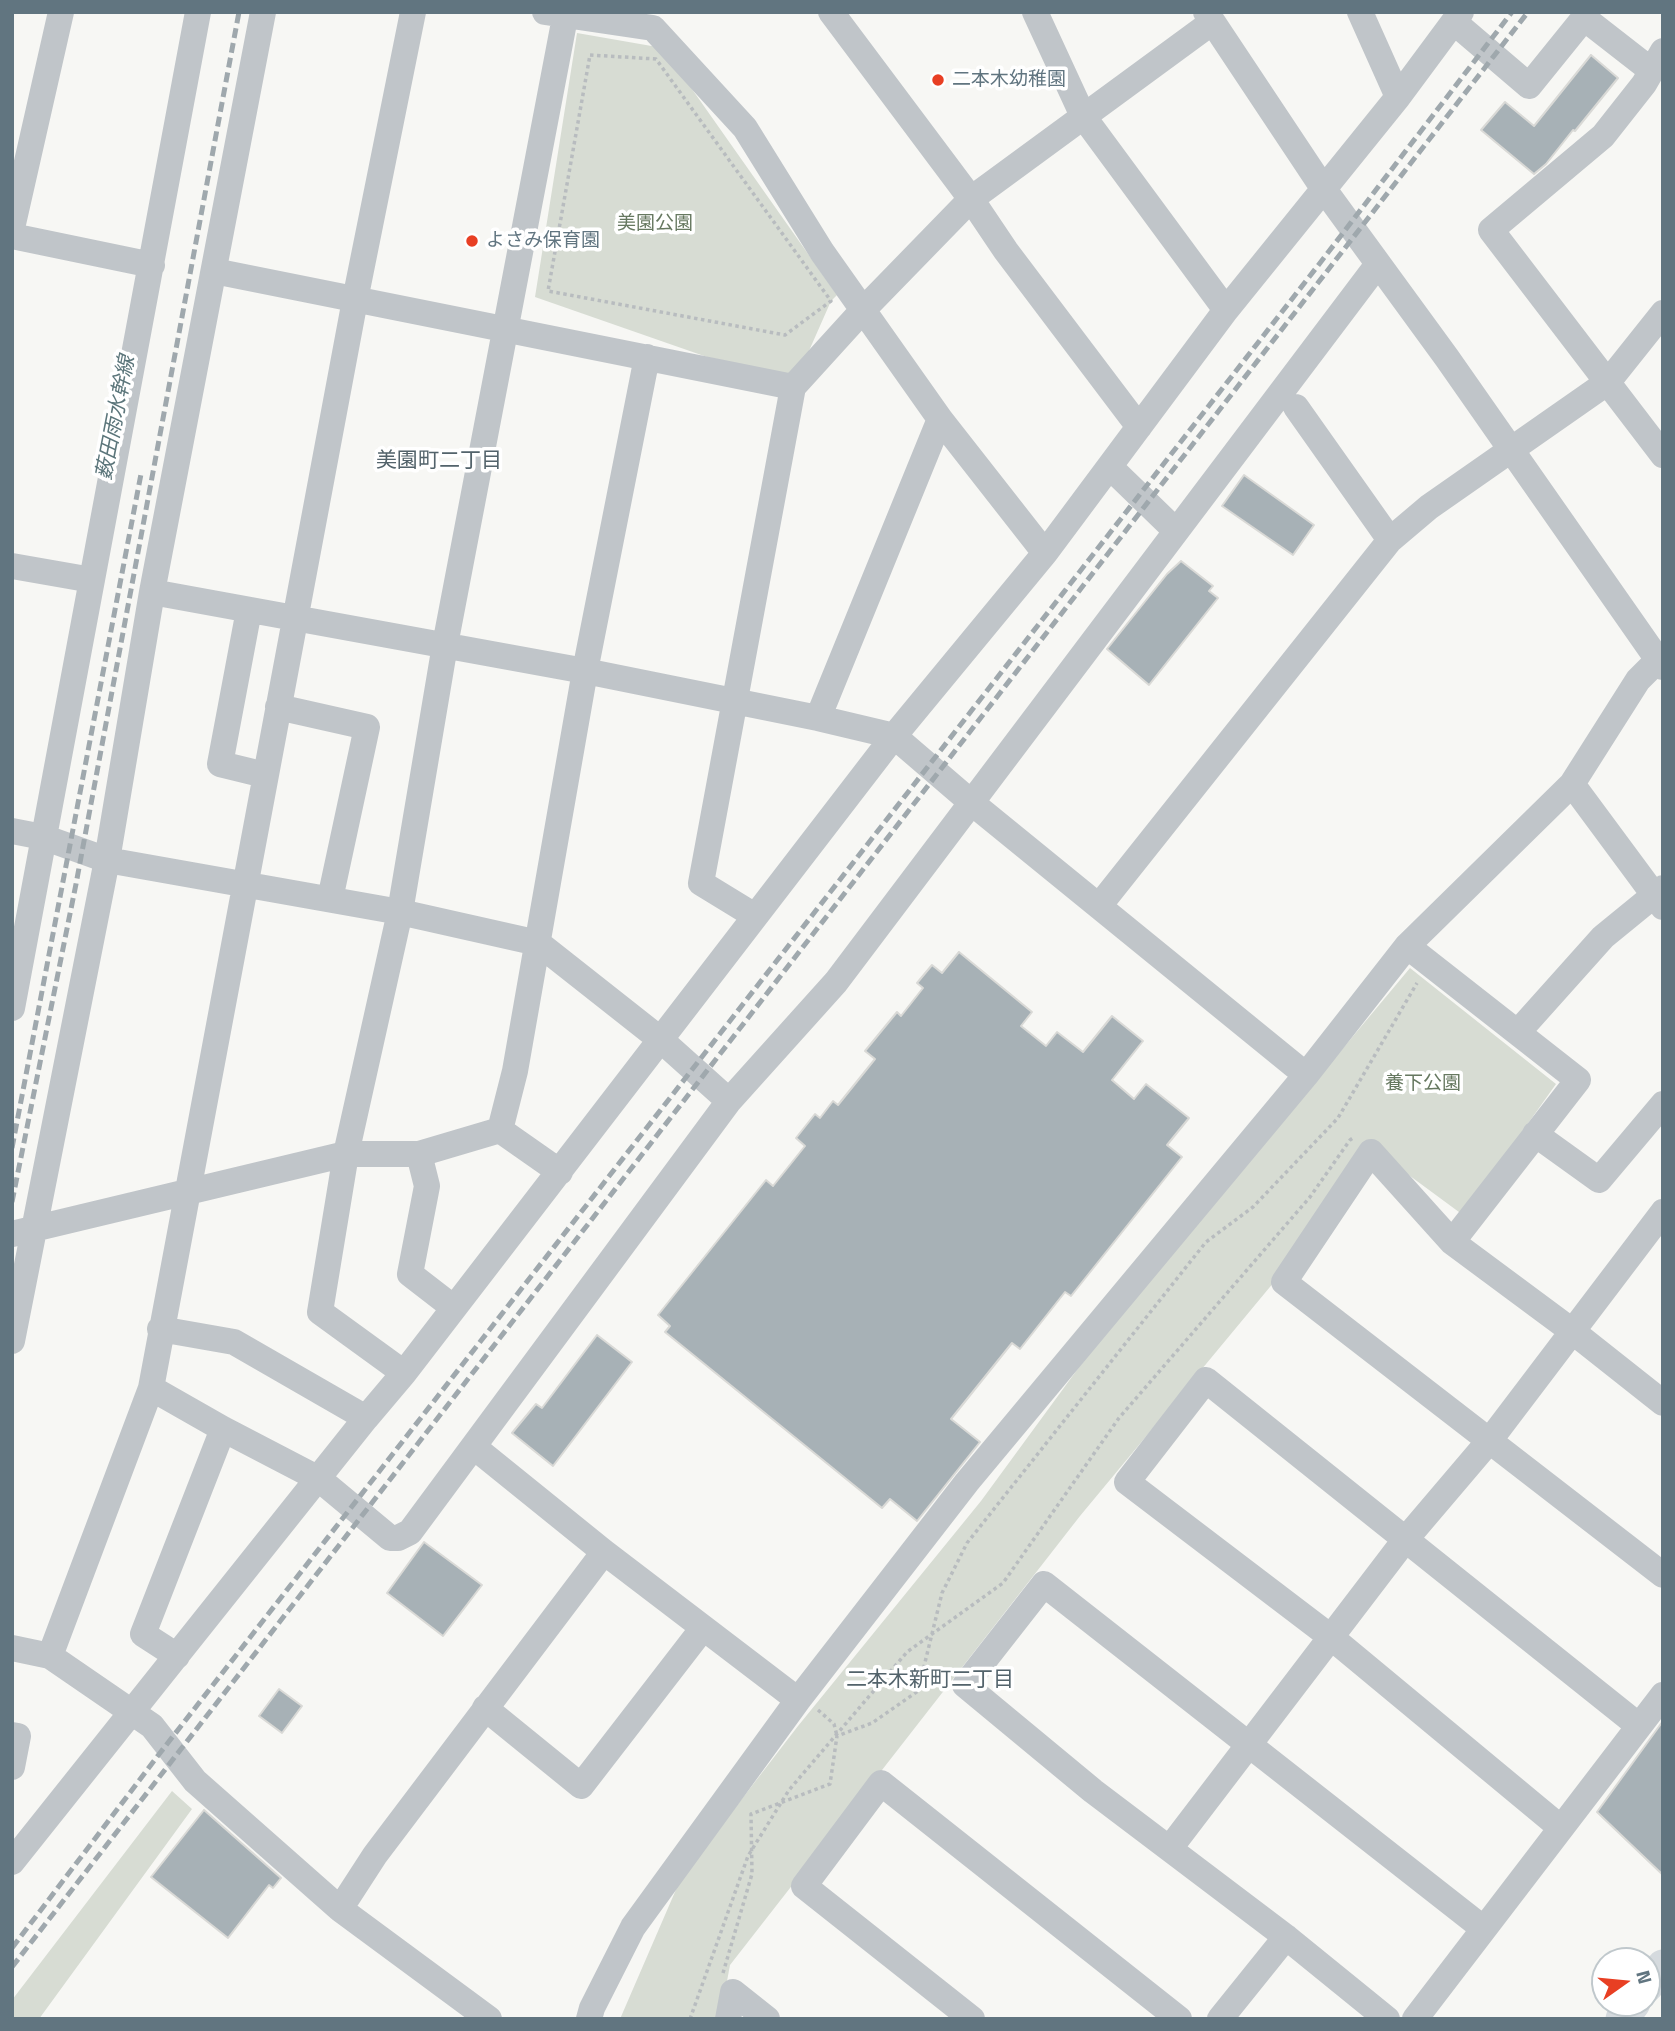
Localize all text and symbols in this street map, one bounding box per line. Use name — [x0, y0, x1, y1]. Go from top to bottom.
place label: 二本木幼稚園 — [952, 69, 1066, 91]
marker: 二本木幼稚園 — [930, 72, 946, 88]
park label: 美園公園 — [617, 213, 693, 235]
place label: よさみ保育園 — [486, 230, 600, 252]
marker: よさみ保育園 — [464, 233, 480, 249]
water label: 薮田雨水幹線 — [93, 354, 141, 482]
district label: 美園町二丁目 — [376, 449, 502, 475]
park label: 養下公園 — [1385, 1073, 1461, 1095]
district label: 二本木新町二丁目 — [846, 1668, 1014, 1694]
north arrow — [1591, 1947, 1661, 2017]
text: N — [1629, 1967, 1661, 1987]

